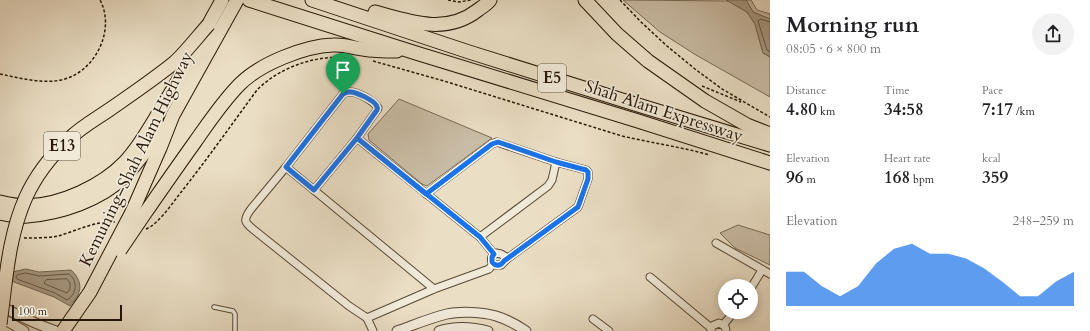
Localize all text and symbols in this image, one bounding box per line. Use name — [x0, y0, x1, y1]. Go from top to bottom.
text: Morning run — [786, 10, 919, 40]
button: share — [1032, 13, 1074, 55]
text: 08:05 · 6 × 800 m — [786, 40, 881, 58]
street label: Kemuning–Shah Alam Highway — [74, 48, 198, 270]
pin — [326, 53, 360, 94]
icon: arrive — [332, 59, 354, 81]
road number: E5 — [538, 64, 566, 92]
street label: Shah Alam Expressway — [582, 75, 746, 147]
text: Distance — [786, 83, 826, 98]
text: Time — [884, 83, 909, 98]
text: Pace — [982, 83, 1003, 98]
text: 4.80 — [786, 98, 817, 121]
text: 34:58 — [884, 98, 924, 121]
text: 7:17 — [982, 98, 1013, 121]
text: km — [817, 104, 835, 119]
text: /km — [1013, 104, 1035, 119]
road number: E13 — [44, 132, 80, 160]
text: Elevation — [786, 151, 830, 166]
text: Heart rate — [884, 151, 931, 166]
text: kcal — [982, 151, 1000, 166]
text: 96 — [786, 166, 803, 189]
text: 168 — [884, 166, 910, 189]
text: 359 — [982, 166, 1008, 189]
text: m — [803, 172, 816, 187]
text: bpm — [910, 172, 934, 187]
text: Elevation — [786, 212, 838, 230]
text: 248–259 m — [1012, 212, 1074, 230]
map controls — [718, 279, 758, 319]
button: locate — [718, 279, 758, 319]
scale bar — [12, 303, 122, 322]
text: 100 m — [18, 304, 47, 319]

